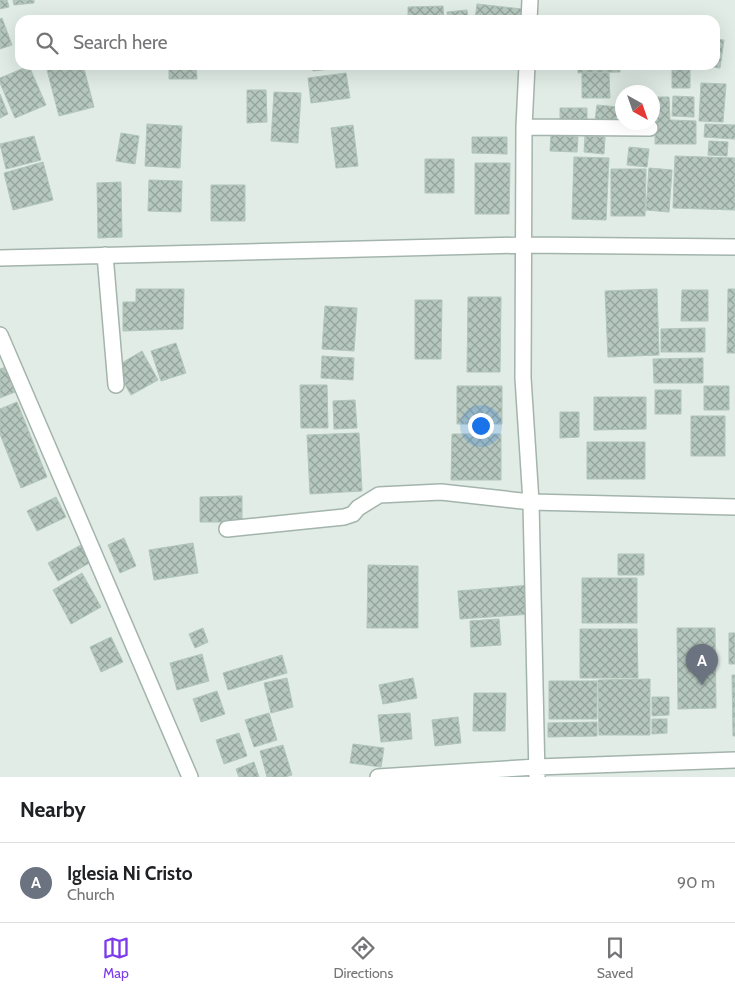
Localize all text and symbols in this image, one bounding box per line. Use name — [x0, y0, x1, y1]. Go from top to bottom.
search box — [15, 15, 720, 70]
icon: search — [33, 29, 61, 57]
text: Search here — [73, 31, 167, 54]
north arrow — [615, 85, 660, 130]
your location — [468, 413, 494, 439]
pin: A — [686, 644, 718, 685]
text: Nearby — [20, 797, 86, 822]
text: Iglesia Ni Cristo — [67, 862, 193, 885]
text: A — [31, 873, 41, 892]
text: 90 m — [677, 873, 715, 892]
text: Church — [67, 885, 115, 904]
tab: Map — [102, 934, 130, 982]
tab: Directions — [333, 934, 393, 982]
tab: Saved — [597, 934, 633, 982]

